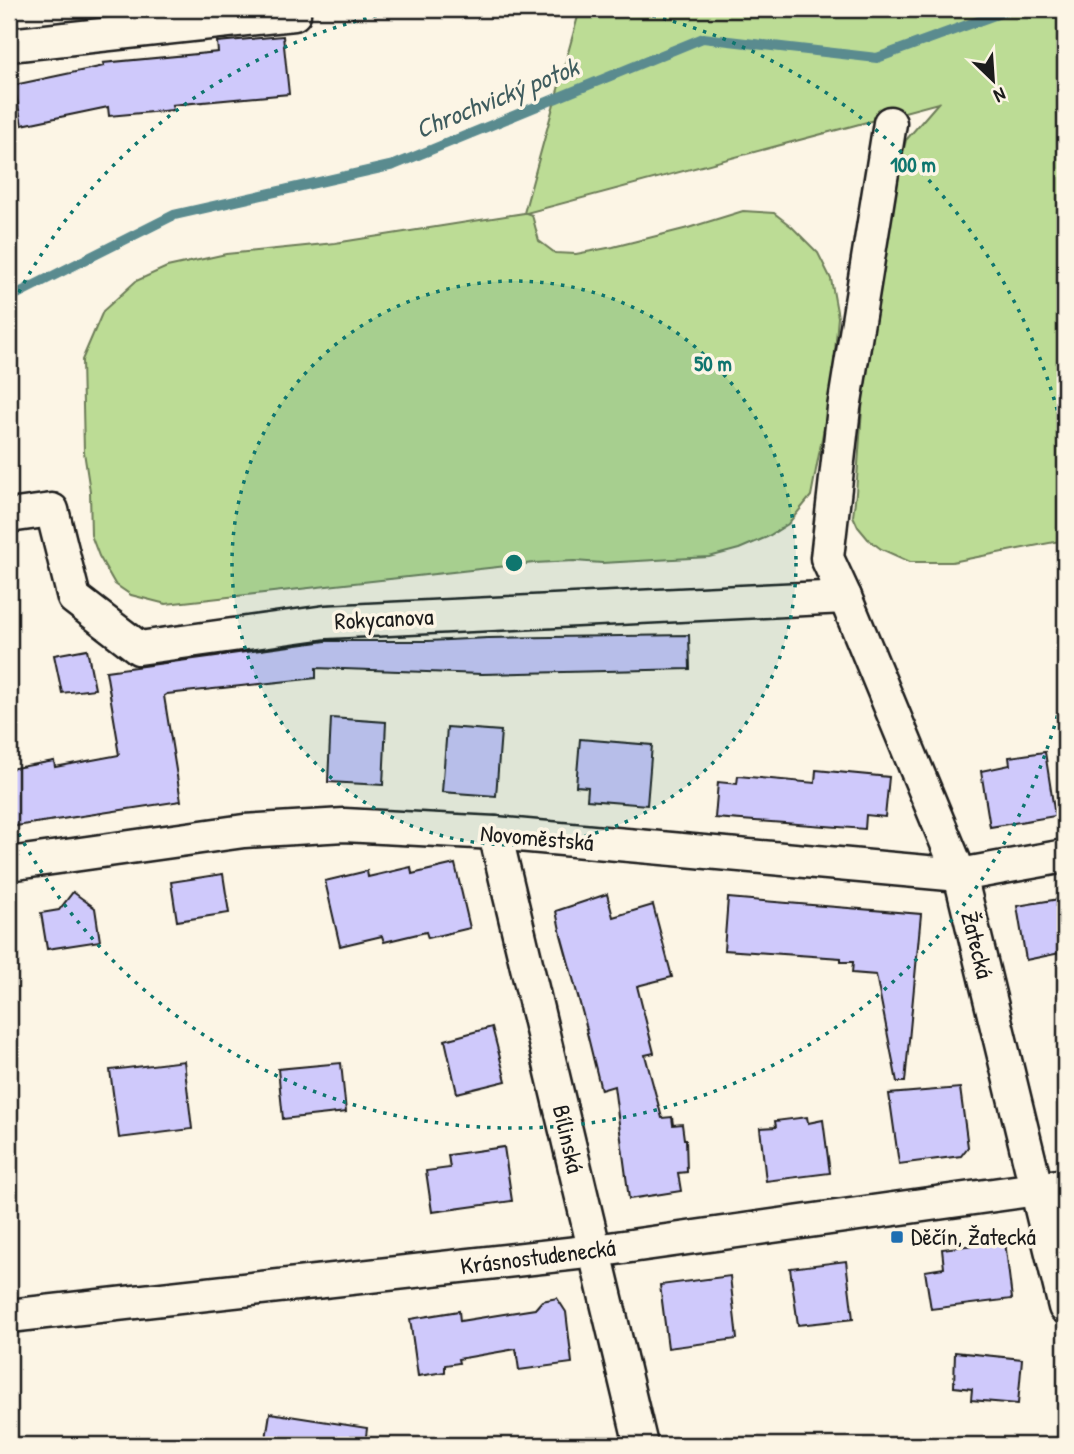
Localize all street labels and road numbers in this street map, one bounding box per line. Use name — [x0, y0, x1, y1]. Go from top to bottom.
street label: Rokycanova — [334, 599, 434, 637]
street label: Novoměstská — [479, 816, 595, 858]
street label: Žatecká — [954, 908, 1002, 982]
street label: Bílinská — [546, 1102, 592, 1176]
street label: Krásnostudenecká — [458, 1231, 617, 1281]

